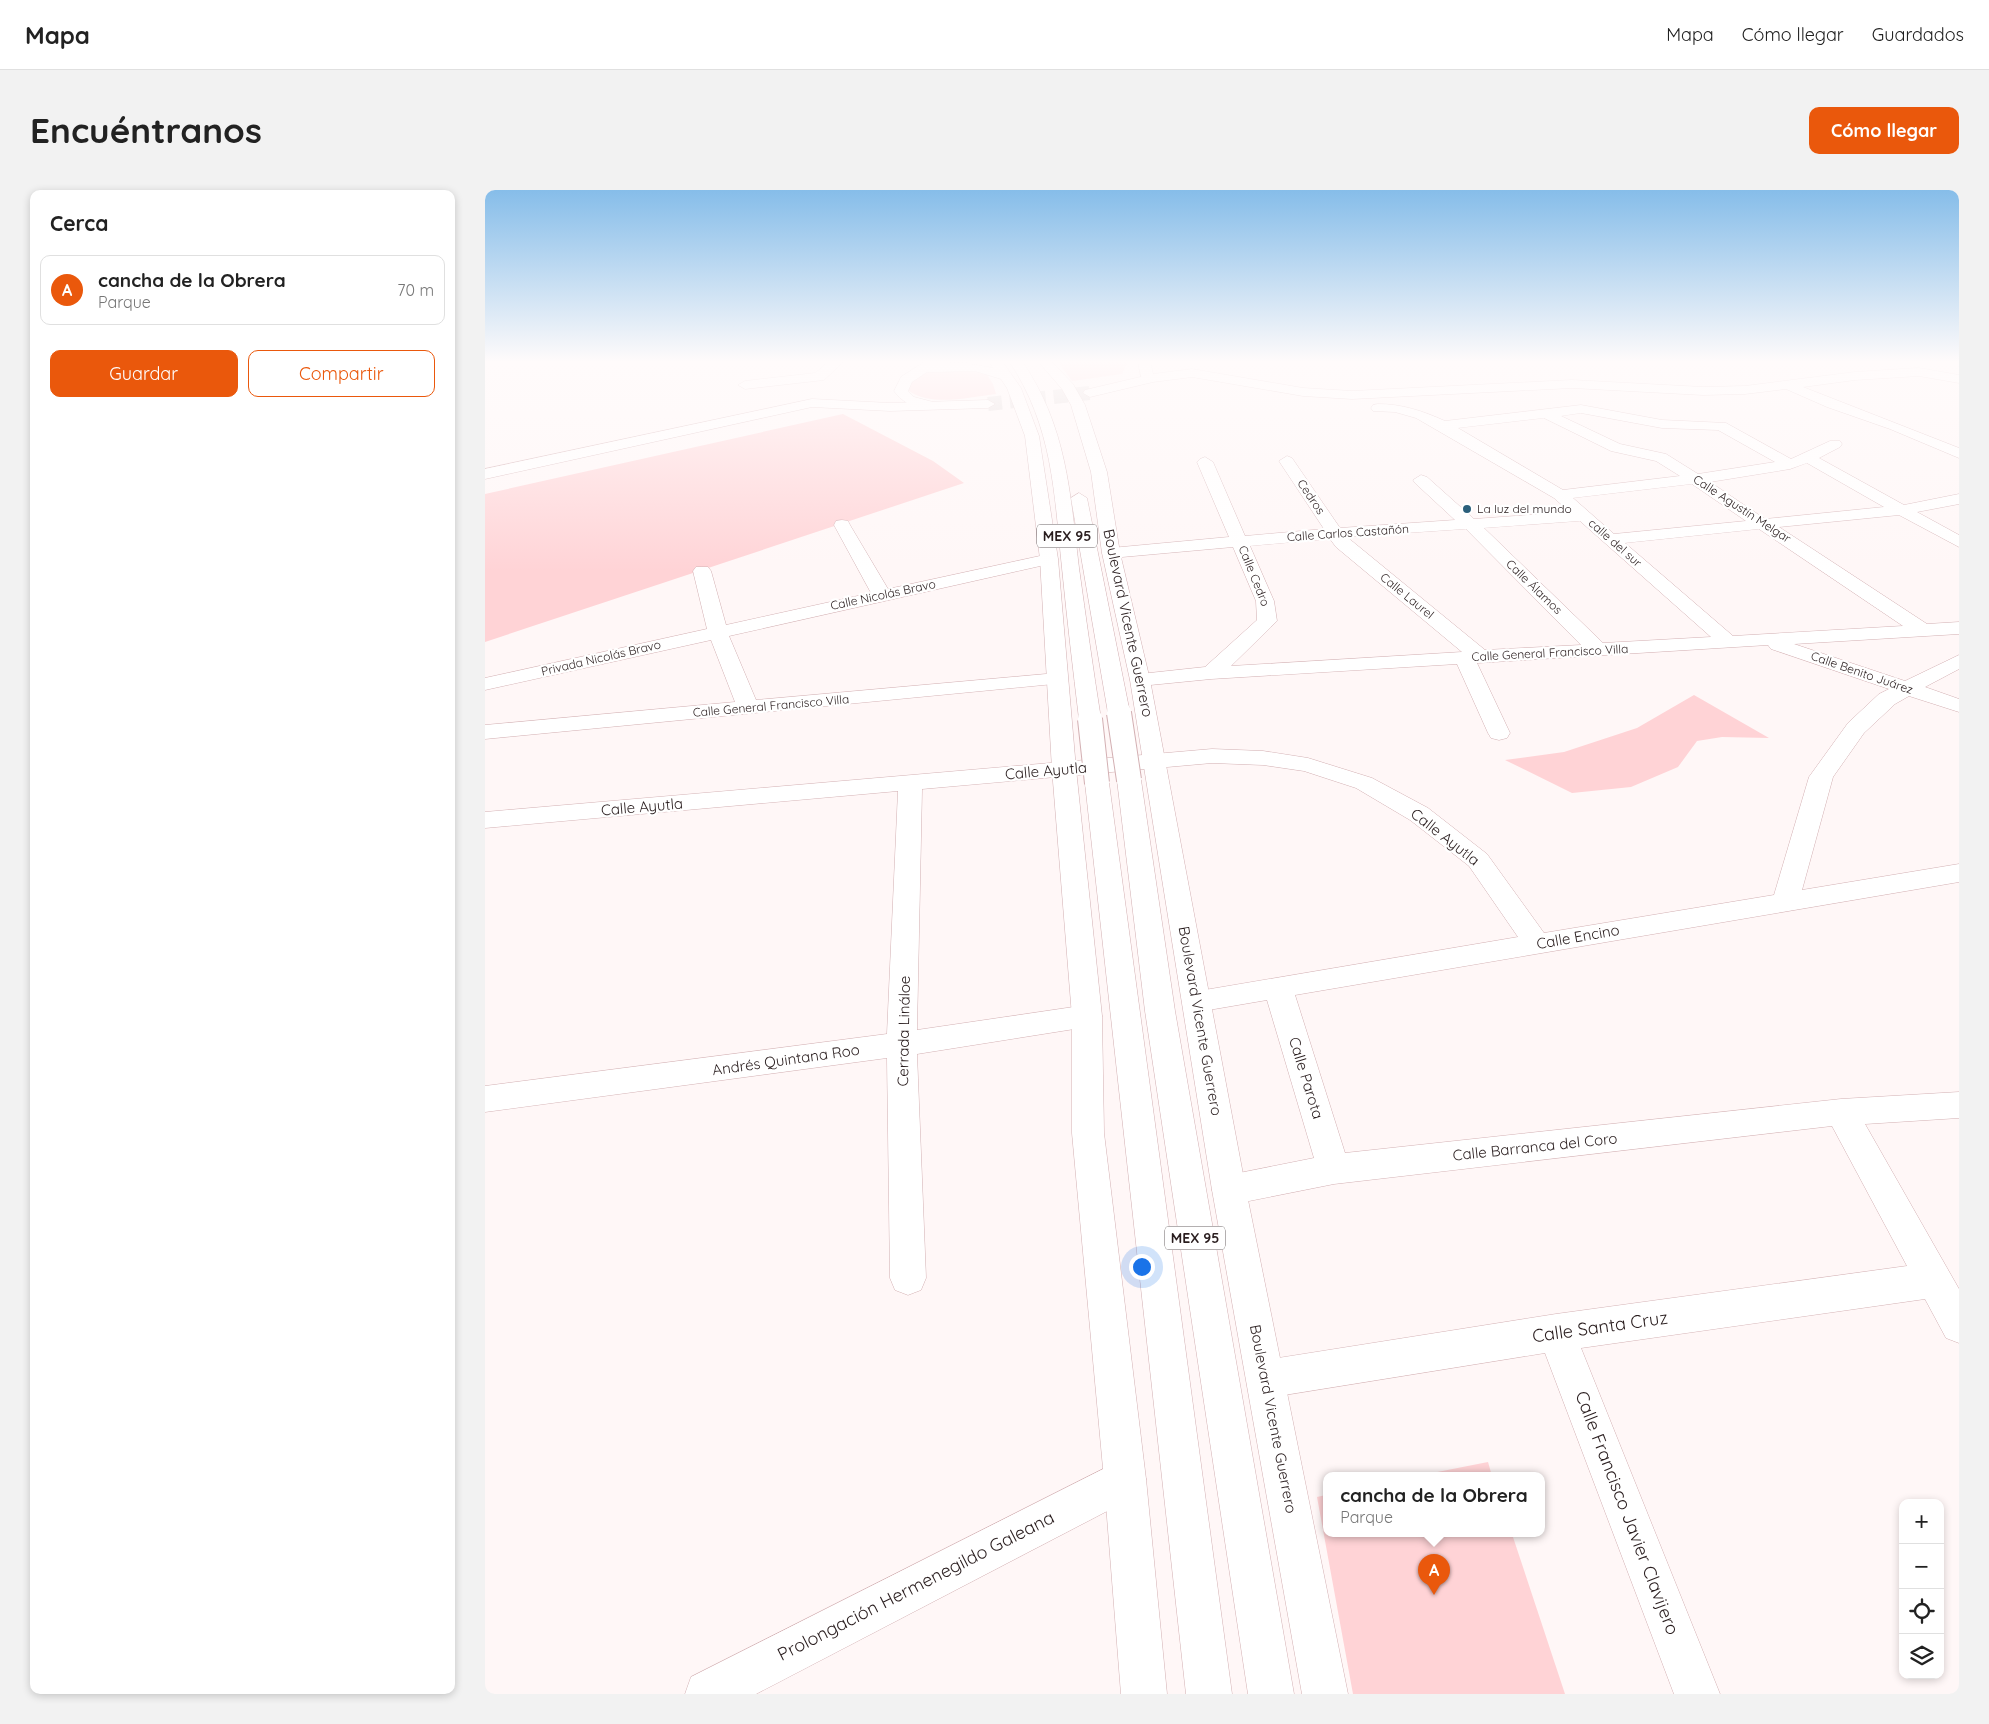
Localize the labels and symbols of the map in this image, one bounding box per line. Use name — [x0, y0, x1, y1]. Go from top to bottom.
street label: Calle Agustín Melgar — [1691, 471, 1794, 546]
street label: Cedros — [1294, 476, 1329, 517]
place label: La luz del mundo — [1477, 501, 1572, 516]
marker: La luz del mundo — [1461, 503, 1473, 515]
street label: calle del sur — [1585, 515, 1645, 570]
street label: Calle Carlos Castañón — [1286, 521, 1409, 544]
road number: MEX 95 — [1037, 524, 1097, 548]
street label: Boulevard Vicente Guerrero — [1099, 527, 1158, 719]
street label: Calle Cedro — [1236, 543, 1273, 608]
street label: Calle Álamos — [1503, 556, 1566, 617]
street label: Calle Laurel — [1377, 569, 1437, 622]
street label: Calle Nicolás Bravo — [829, 576, 937, 613]
street label: Privada Nicolás Bravo — [540, 636, 662, 679]
street label: Calle General Francisco Villa — [1471, 641, 1629, 664]
street label: Calle Benito Juárez — [1809, 648, 1915, 697]
street label: Calle General Francisco Villa — [692, 691, 850, 720]
street label: Calle Ayutla — [1004, 757, 1088, 784]
street label: Calle Ayutla — [600, 793, 684, 820]
street label: Calle Ayutla — [1407, 804, 1484, 869]
street label: Calle Encino — [1535, 920, 1621, 953]
street label: Boulevard Vicente Guerrero — [1174, 925, 1227, 1117]
street label: Cerrada Lináloe — [893, 975, 914, 1087]
street label: Calle Parota — [1285, 1035, 1328, 1121]
street label: Andrés Quintana Roo — [711, 1040, 861, 1079]
street label: Calle Barranca del Coro — [1452, 1128, 1618, 1165]
road number: MEX 95 — [1165, 1226, 1225, 1250]
your location — [1129, 1254, 1155, 1280]
street label: Calle Santa Cruz — [1531, 1306, 1669, 1347]
street label: Boulevard Vicente Guerrero — [1246, 1323, 1301, 1515]
street label: Calle Francisco Javier Clavijero — [1570, 1388, 1685, 1638]
street label: Prolongación Hermenegildo Galeana — [773, 1505, 1058, 1666]
pin: A — [1418, 1554, 1450, 1595]

